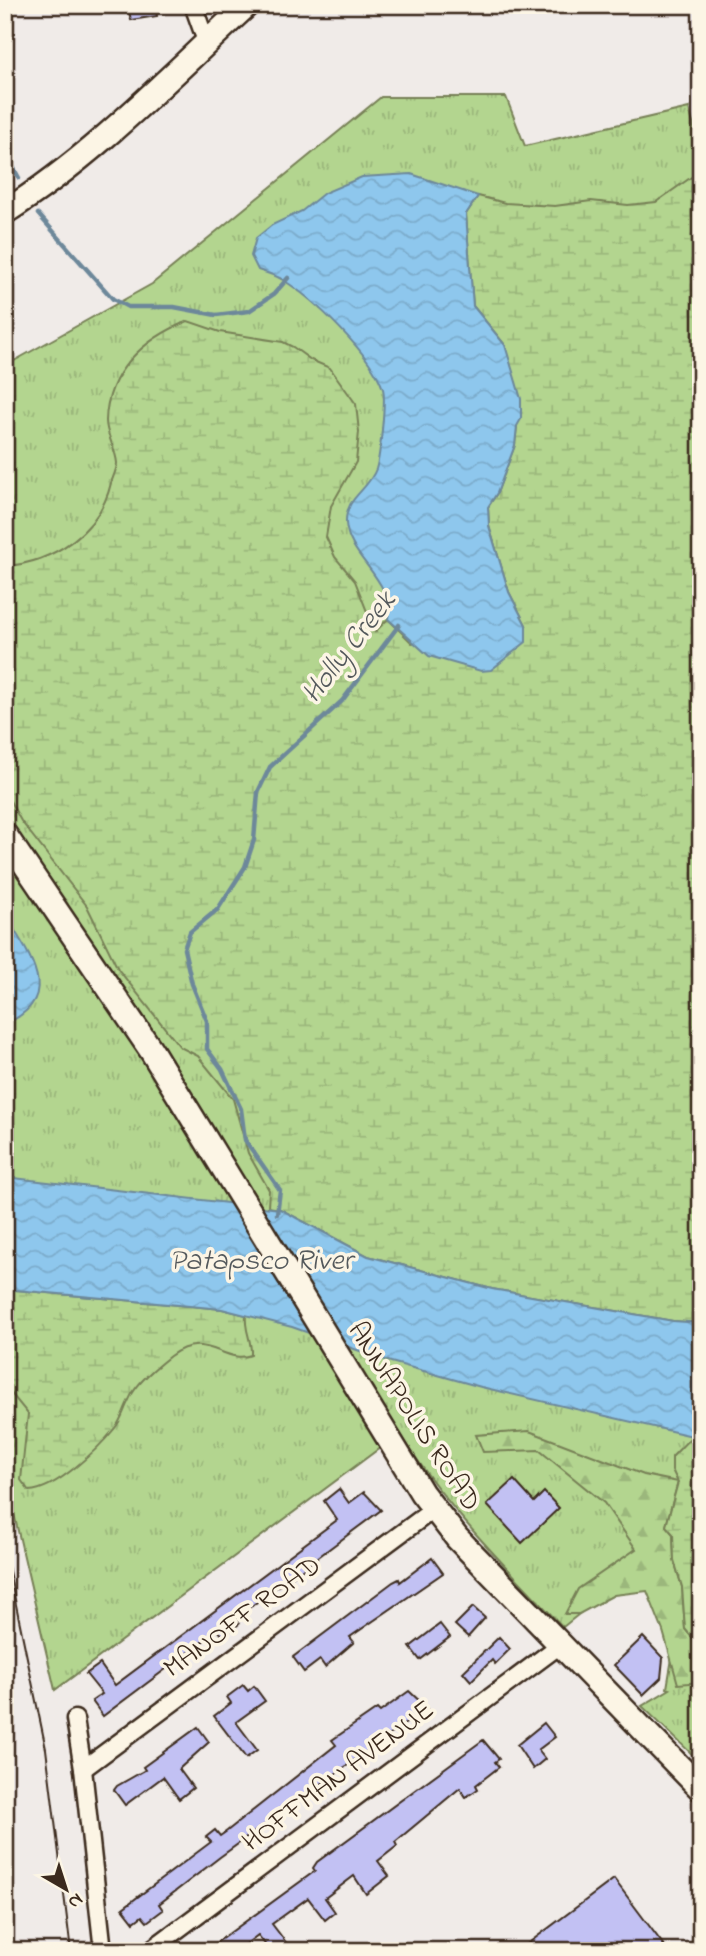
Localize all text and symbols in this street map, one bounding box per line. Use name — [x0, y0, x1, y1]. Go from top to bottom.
water label: Holly Creek — [292, 581, 409, 714]
water label: Patapsco River — [169, 1240, 356, 1284]
street label: ANNAPOLIS ROAD — [336, 1314, 490, 1520]
street label: MANOFF ROAD — [156, 1547, 330, 1689]
street label: HOFFMAN AVENUE — [234, 1691, 444, 1863]
north arrow — [32, 1854, 102, 1924]
text: N — [62, 1886, 89, 1915]

